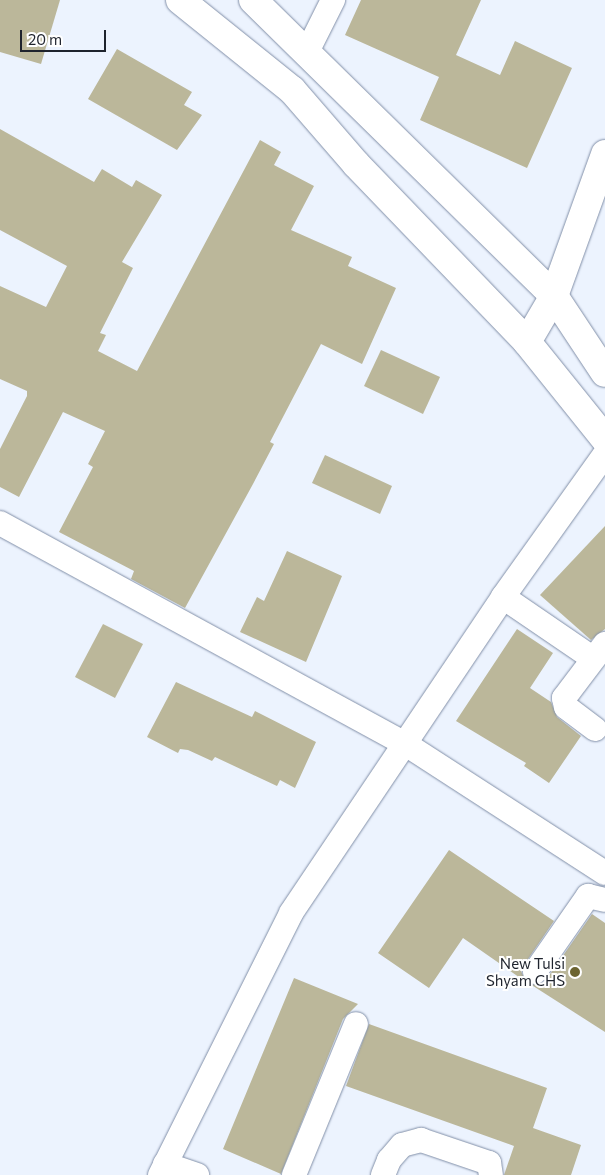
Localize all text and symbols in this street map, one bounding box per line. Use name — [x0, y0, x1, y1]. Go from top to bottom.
scale bar — [22, 20, 109, 52]
text: 20 m — [28, 30, 62, 48]
place label: New Tulsi Shyam CHS — [486, 954, 565, 989]
marker: New Tulsi Shyam CHS — [569, 966, 581, 978]

